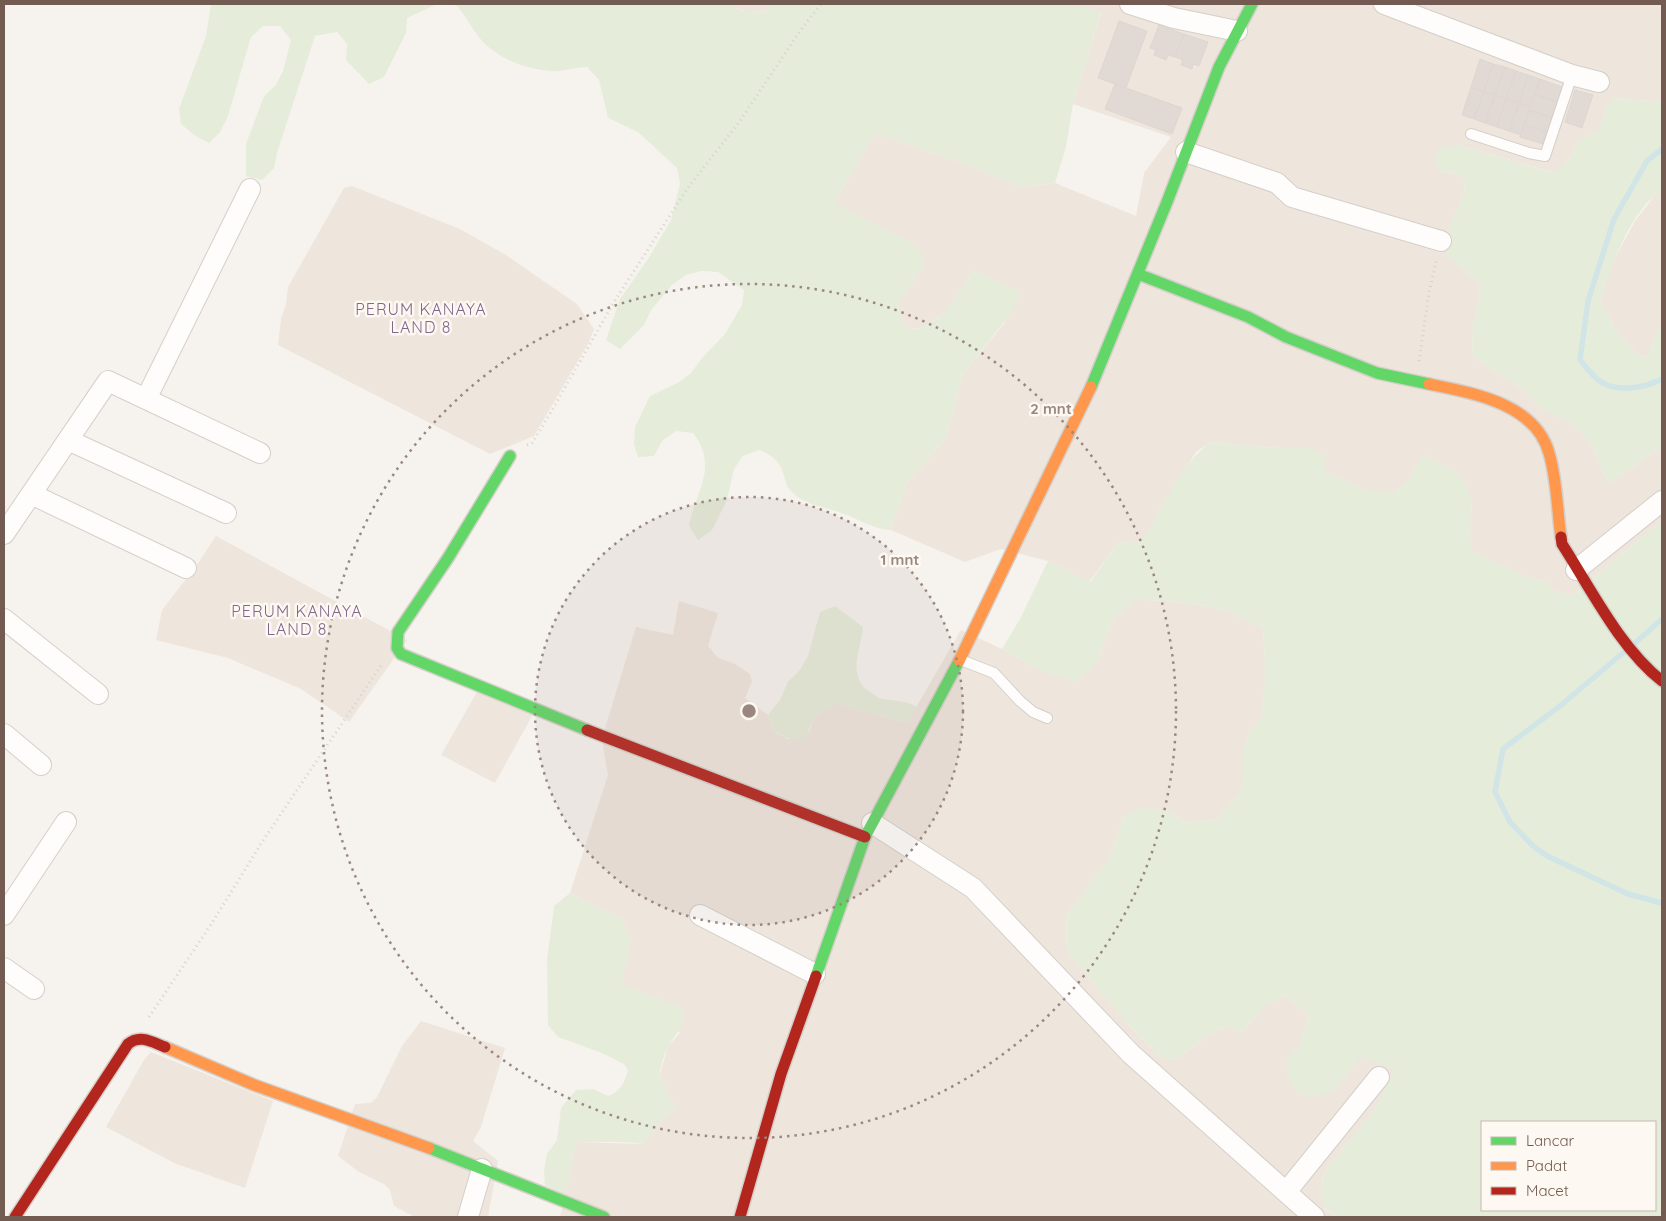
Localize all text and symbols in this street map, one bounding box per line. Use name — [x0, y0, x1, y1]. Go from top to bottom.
district label: PERUM KANAYA LAND 8 — [355, 299, 487, 337]
text: 2 mnt — [1030, 399, 1072, 418]
text: 1 mnt — [881, 550, 919, 569]
district label: PERUM KANAYA LAND 8 — [231, 601, 363, 639]
centre of rings — [740, 702, 758, 720]
legend — [1481, 1121, 1656, 1211]
text: Lancar — [1526, 1131, 1575, 1150]
text: Padat — [1526, 1156, 1567, 1175]
text: Macet — [1526, 1181, 1569, 1200]

